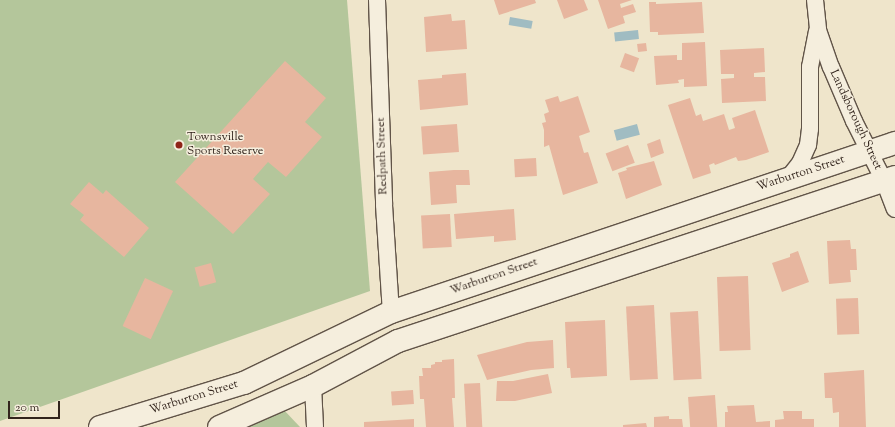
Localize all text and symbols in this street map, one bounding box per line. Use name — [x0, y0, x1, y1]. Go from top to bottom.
street label: Landsborough Street — [826, 68, 884, 172]
street label: Redpath Street — [374, 117, 392, 195]
place label: Townsville Sports Reserve — [187, 131, 263, 159]
marker: Townsville Sports Reserve — [174, 140, 184, 150]
street label: Warburton Street — [755, 153, 847, 195]
street label: Warburton Street — [448, 255, 540, 299]
street label: Warburton Street — [148, 378, 240, 418]
scale bar — [10, 393, 62, 419]
text: 20 m — [15, 399, 39, 417]

